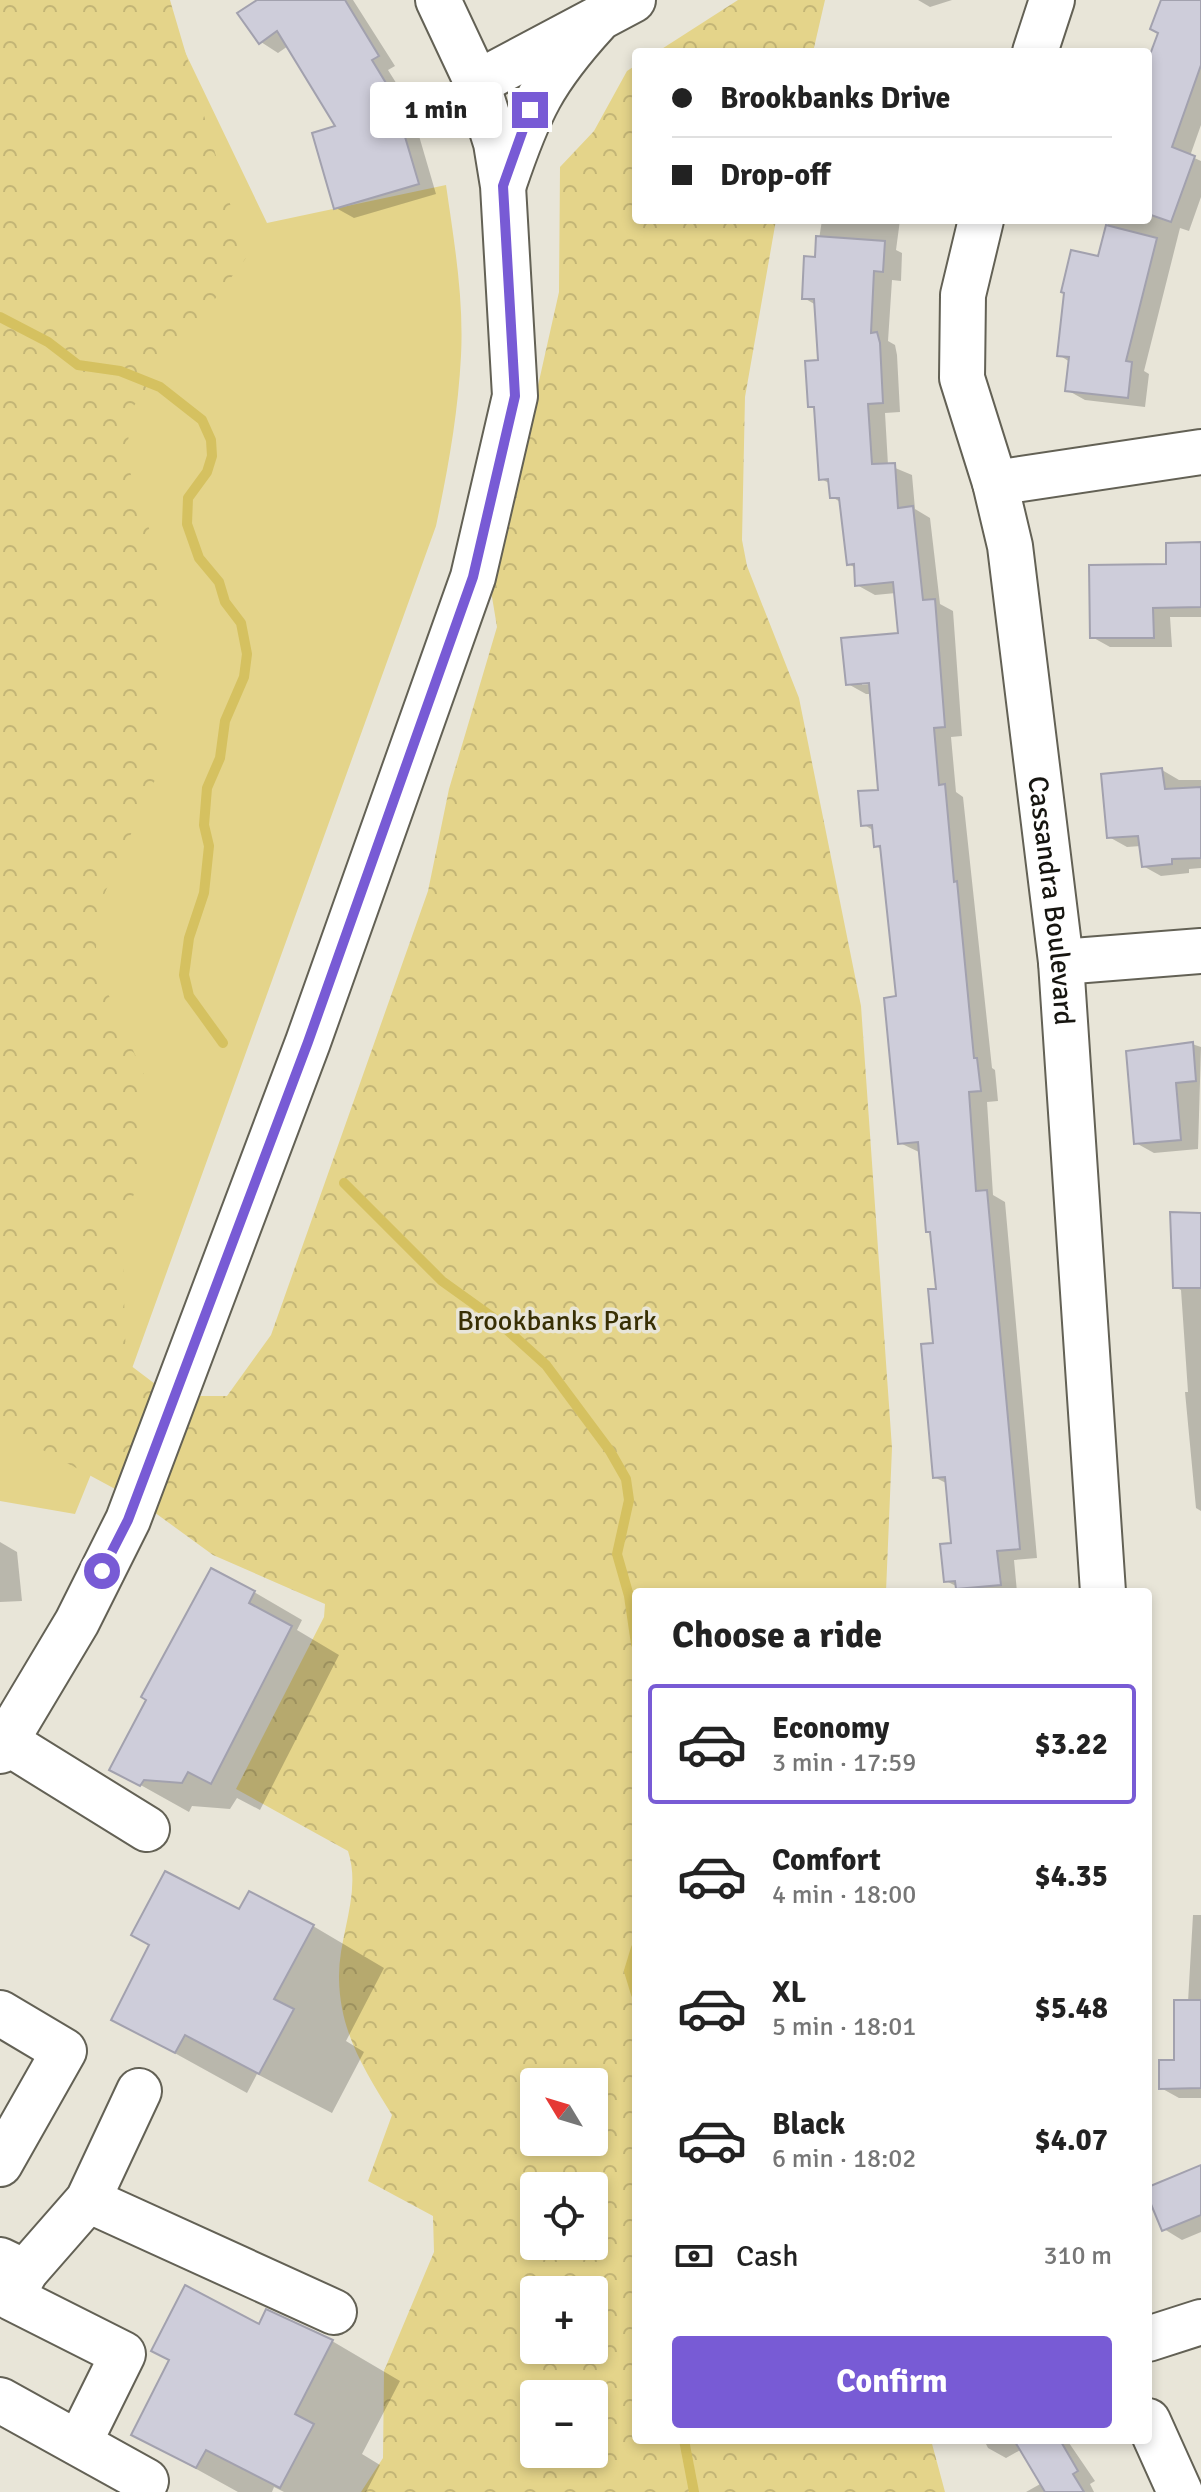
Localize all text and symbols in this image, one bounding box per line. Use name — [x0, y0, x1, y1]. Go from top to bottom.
text: Brookbanks Drive — [720, 80, 950, 117]
callout: 1 min — [370, 82, 502, 138]
route end — [512, 92, 548, 128]
text: 1 min — [405, 94, 467, 126]
text: Drop-off — [720, 157, 830, 194]
street label: Cassandra Boulevard — [1020, 774, 1081, 1026]
park label: Brookbanks Park — [457, 1304, 657, 1338]
route start — [84, 1553, 120, 1589]
text: Choose a ride — [672, 1613, 882, 1658]
icon: car — [676, 1708, 748, 1780]
text: Economy — [772, 1710, 889, 1747]
text: $3.22 — [1035, 1726, 1108, 1763]
text: 3 min · 17:59 — [772, 1747, 916, 1779]
icon: car — [676, 1840, 748, 1912]
text: Comfort — [772, 1842, 881, 1879]
text: $4.35 — [1035, 1858, 1108, 1895]
text: 4 min · 18:00 — [772, 1879, 916, 1911]
icon: car — [676, 1972, 748, 2044]
text: XL — [772, 1974, 806, 2011]
text: $5.48 — [1035, 1990, 1108, 2027]
text: 5 min · 18:01 — [772, 2011, 916, 2043]
north arrow — [520, 2068, 608, 2156]
map controls — [520, 2068, 608, 2468]
icon: car — [676, 2104, 748, 2176]
text: Black — [772, 2106, 845, 2143]
text: $4.07 — [1035, 2122, 1108, 2159]
text: 6 min · 18:02 — [772, 2143, 916, 2175]
button: locate — [520, 2172, 608, 2260]
icon: cash — [672, 2234, 716, 2278]
text: Cash — [736, 2238, 799, 2275]
text: 310 m — [1043, 2240, 1112, 2272]
button: + — [520, 2276, 608, 2364]
button: Confirm — [672, 2336, 1112, 2428]
button: − — [520, 2380, 608, 2468]

